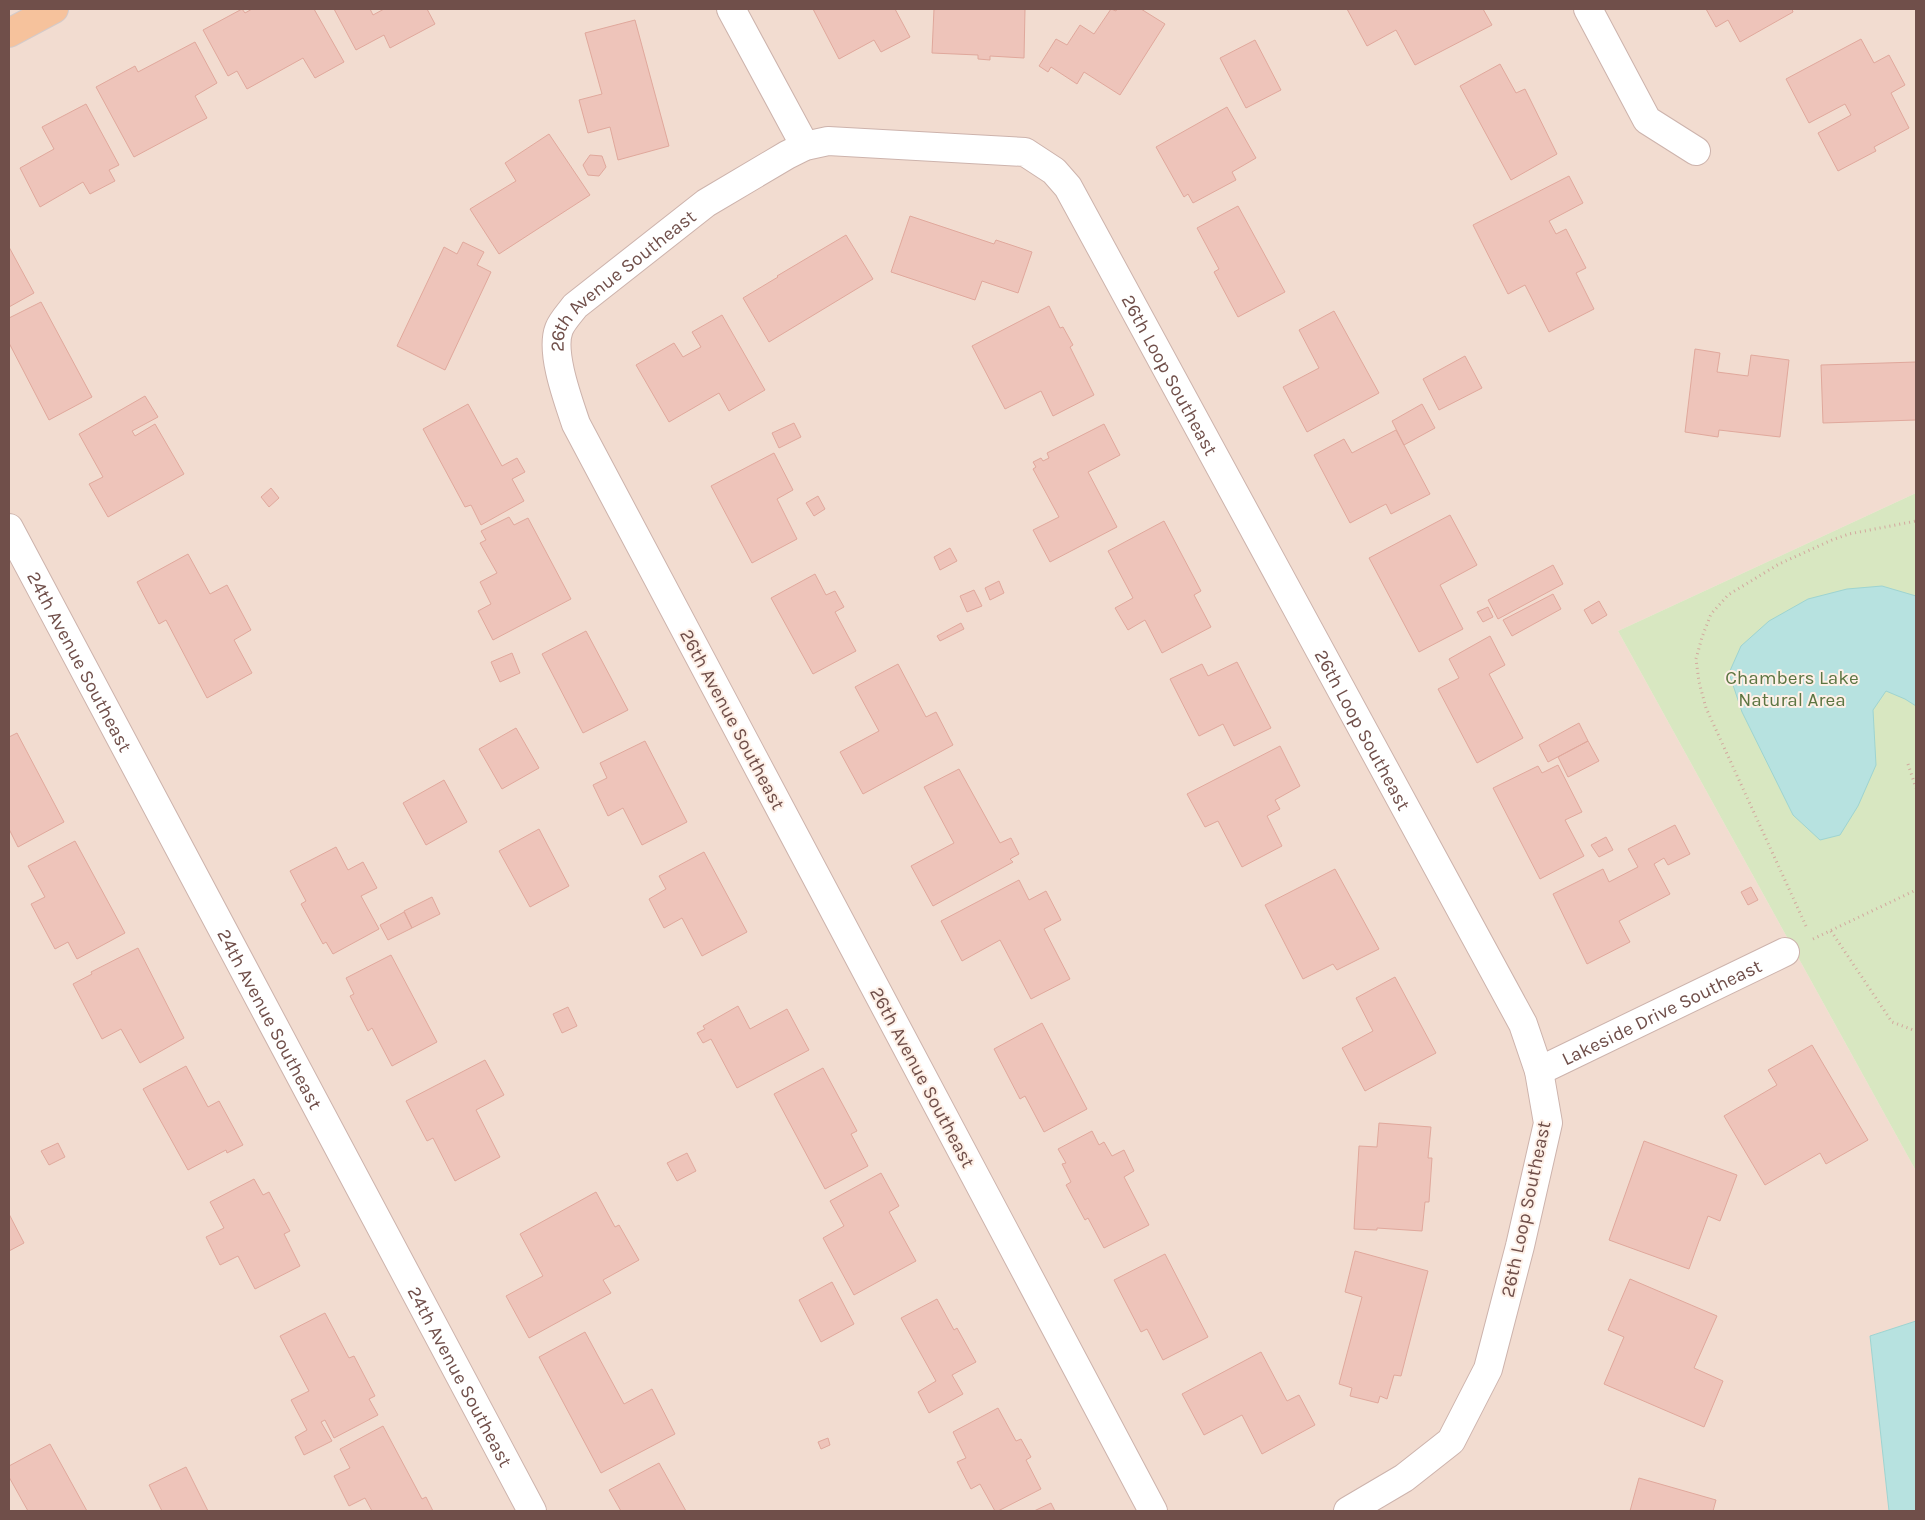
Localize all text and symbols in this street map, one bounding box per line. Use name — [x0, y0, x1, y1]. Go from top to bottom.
street label: 26th Avenue Southeast — [546, 205, 700, 352]
street label: 26th Loop Southeast — [1117, 291, 1222, 459]
street label: 24th Avenue Southeast — [22, 568, 136, 756]
street label: 26th Avenue Southeast — [675, 625, 789, 814]
street label: 26th Loop Southeast — [1310, 646, 1415, 814]
park label: Chambers Lake Natural Area — [1725, 667, 1859, 711]
street label: 24th Avenue Southeast — [212, 925, 326, 1113]
street label: Lakeside Drive Southeast — [1558, 955, 1765, 1070]
street label: 26th Avenue Southeast — [865, 983, 979, 1172]
street label: 26th Loop Southeast — [1497, 1119, 1555, 1299]
street label: 24th Avenue Southeast — [403, 1283, 516, 1471]

